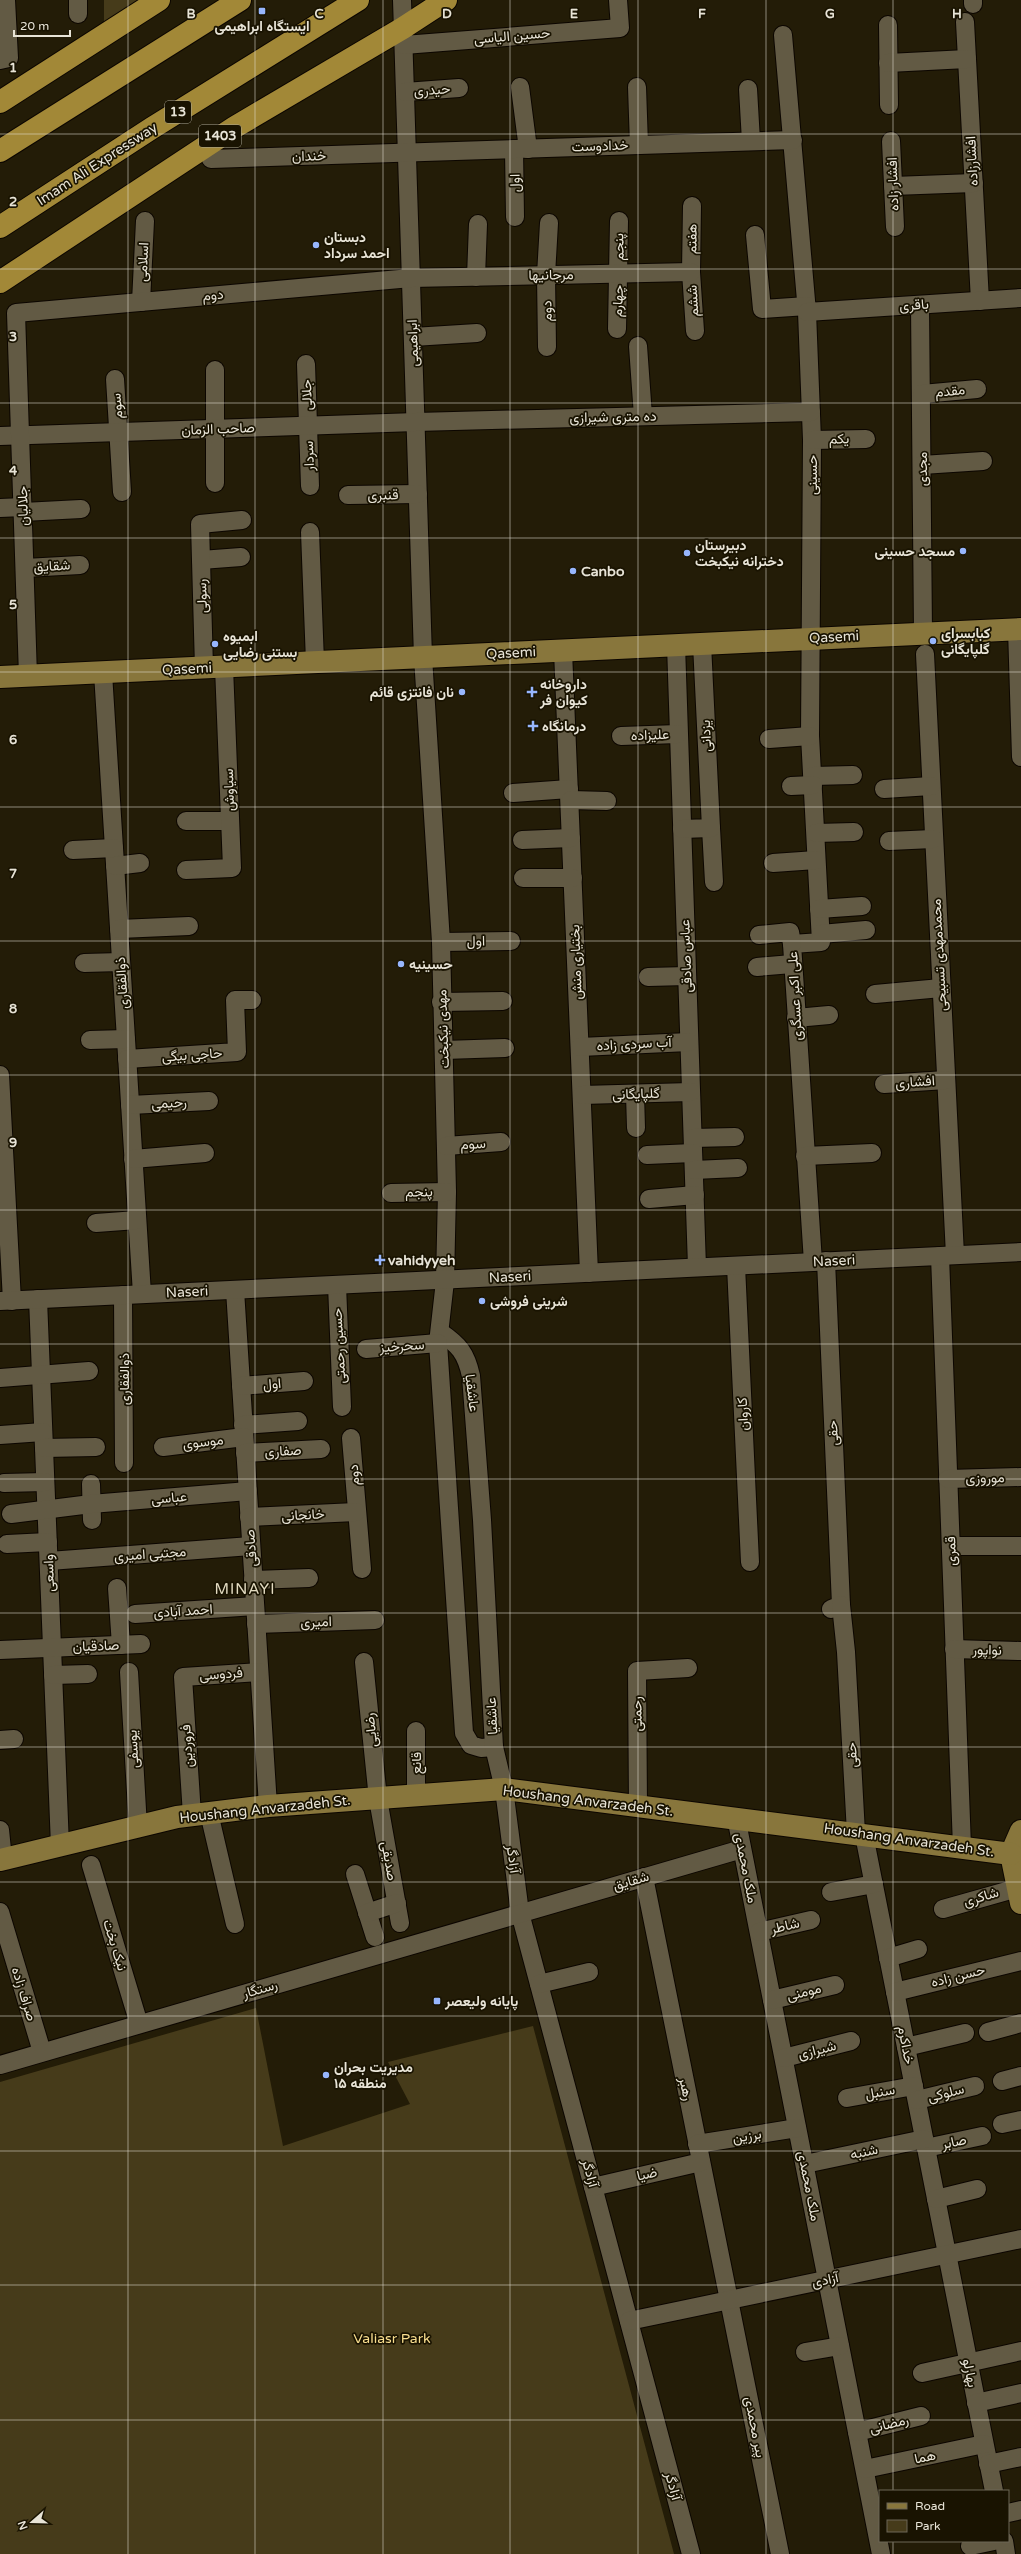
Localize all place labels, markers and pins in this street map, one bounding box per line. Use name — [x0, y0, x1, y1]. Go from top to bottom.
marker: ایستگاه ابراهیمی — [257, 6, 267, 16]
place label: ایستگاه ابراهیمی — [214, 18, 310, 35]
place label: دبستان احمد سرداد — [324, 229, 390, 262]
marker: دبستان احمد سرداد — [311, 240, 321, 250]
place label: دبیرستان دخترانه نیکبخت — [695, 537, 784, 570]
place label: مسجد حسینی — [874, 543, 955, 560]
marker: مسجد حسینی — [958, 546, 968, 556]
marker: دبیرستان دخترانه نیکبخت — [682, 548, 692, 558]
place label: Canbo — [581, 563, 625, 580]
marker: Canbo — [568, 566, 578, 576]
place label: کبابسرای گلپایگانی — [941, 625, 990, 659]
place label: ابمیوه بستنی رضایی — [223, 628, 297, 661]
marker: کبابسرای گلپایگانی — [928, 636, 938, 646]
marker: ابمیوه بستنی رضایی — [210, 639, 220, 649]
place label: داروخانه کیوان فر — [539, 676, 588, 709]
place label: نان فانتزی قائم — [370, 684, 454, 701]
marker: نان فانتزی قائم — [457, 687, 467, 697]
marker: داروخانه کیوان فر — [527, 687, 537, 697]
place label: درمانگاه — [542, 718, 586, 735]
marker: درمانگاه — [527, 720, 539, 732]
place label: حسینیه — [409, 956, 453, 973]
marker: حسینیه — [396, 959, 406, 969]
place label: vahidyyeh — [388, 1252, 455, 1269]
marker: vahidyyeh — [375, 1255, 385, 1265]
place label: شرینی فروشی — [490, 1293, 568, 1310]
marker: شرینی فروشی — [477, 1296, 487, 1306]
place label: پایانه ولیعصر — [444, 1993, 518, 2011]
marker: پایانه ولیعصر — [432, 1996, 442, 2006]
place label: مدیریت بحران منطقه ۱۵ — [334, 2059, 413, 2092]
marker: مدیریت بحران منطقه ۱۵ — [321, 2070, 331, 2080]

